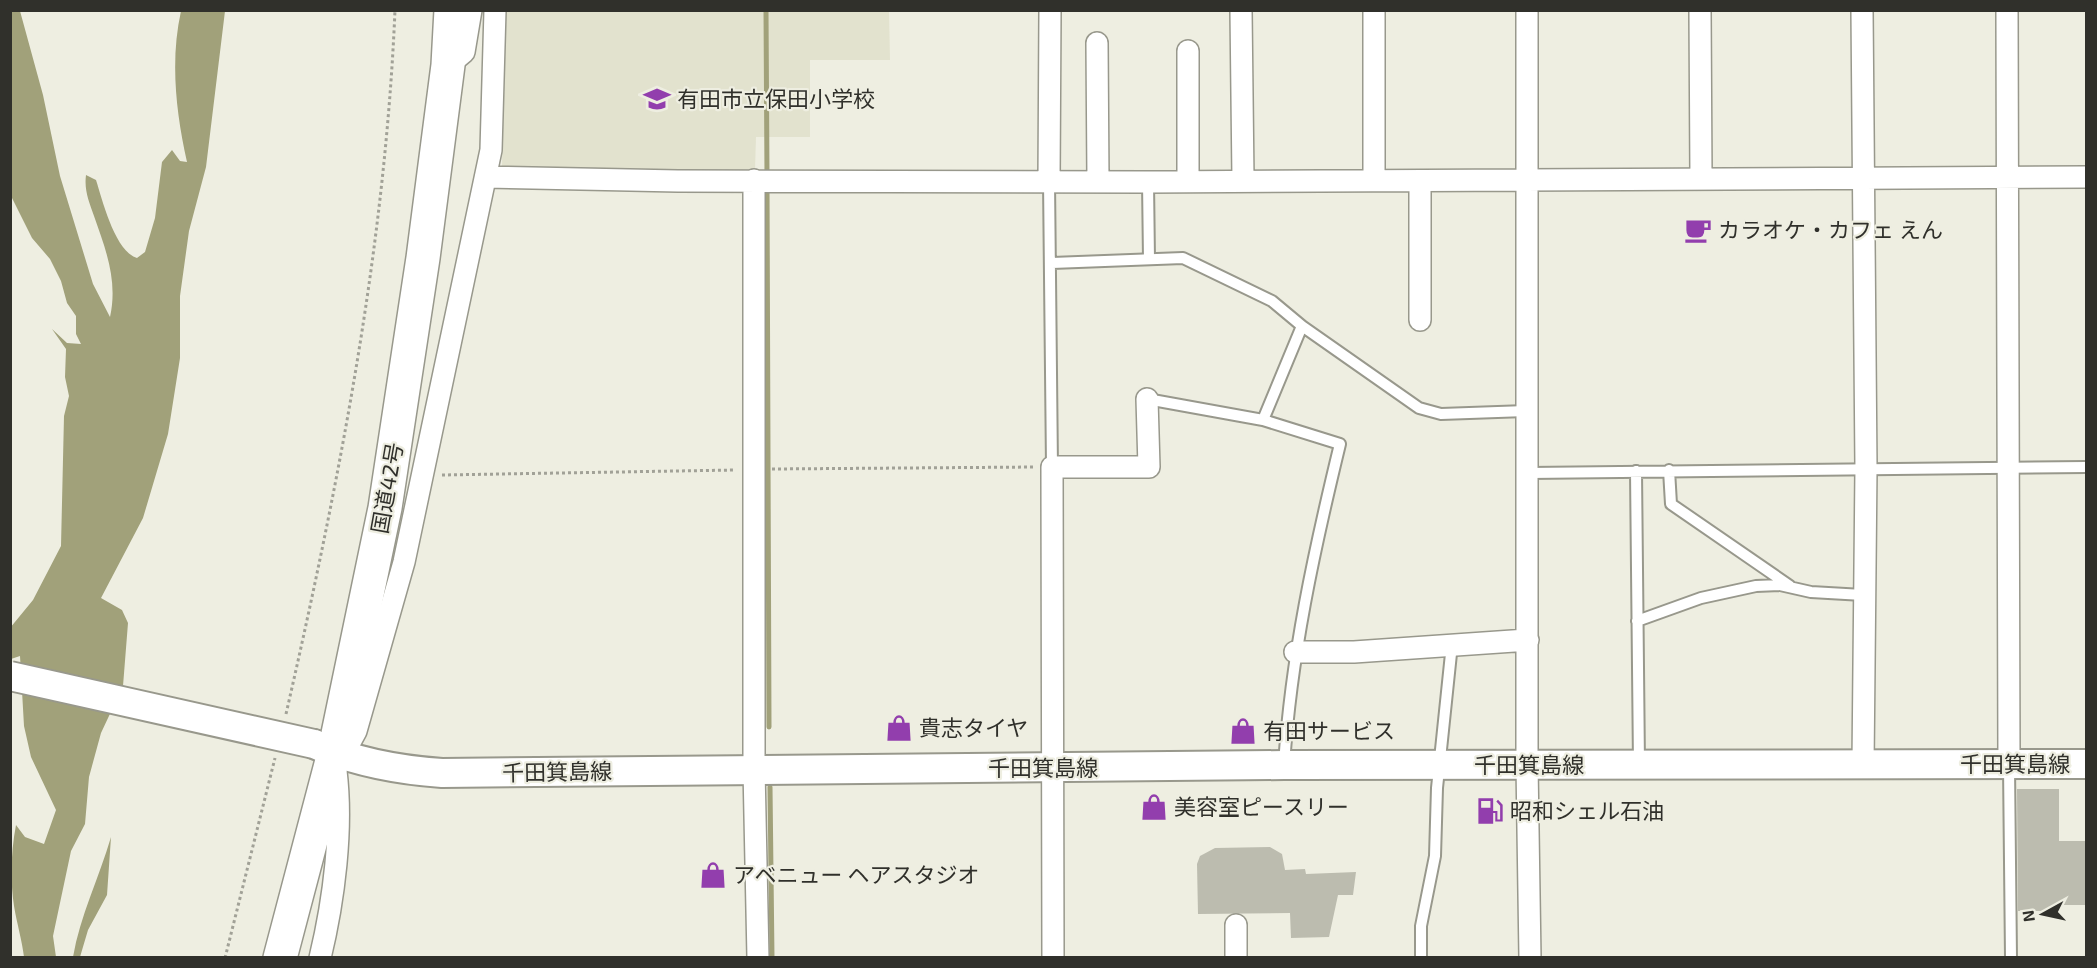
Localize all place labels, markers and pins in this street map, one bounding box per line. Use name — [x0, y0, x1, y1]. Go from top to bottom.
school or university icon: 有田市立保田小学校 — [642, 84, 672, 114]
place label: 有田市立保田小学校 — [677, 85, 875, 111]
cafe icon: カラオケ・カフェ えん — [1683, 215, 1713, 245]
place label: カラオケ・カフェ えん — [1718, 216, 1943, 242]
shop icon: 貴志タイヤ — [884, 713, 914, 743]
place label: 貴志タイヤ — [919, 714, 1028, 740]
shop icon: 有田サービス — [1228, 716, 1258, 746]
place label: 有田サービス — [1263, 717, 1395, 743]
shop icon: 美容室ピースリー — [1139, 792, 1169, 822]
place label: 美容室ピースリー — [1174, 793, 1349, 819]
fuel station icon: 昭和シェル石油 — [1475, 796, 1505, 826]
place label: 昭和シェル石油 — [1510, 797, 1664, 823]
shop icon: アベニュー ヘアスタジオ — [698, 860, 728, 890]
place label: アベニュー ヘアスタジオ — [733, 861, 979, 887]

